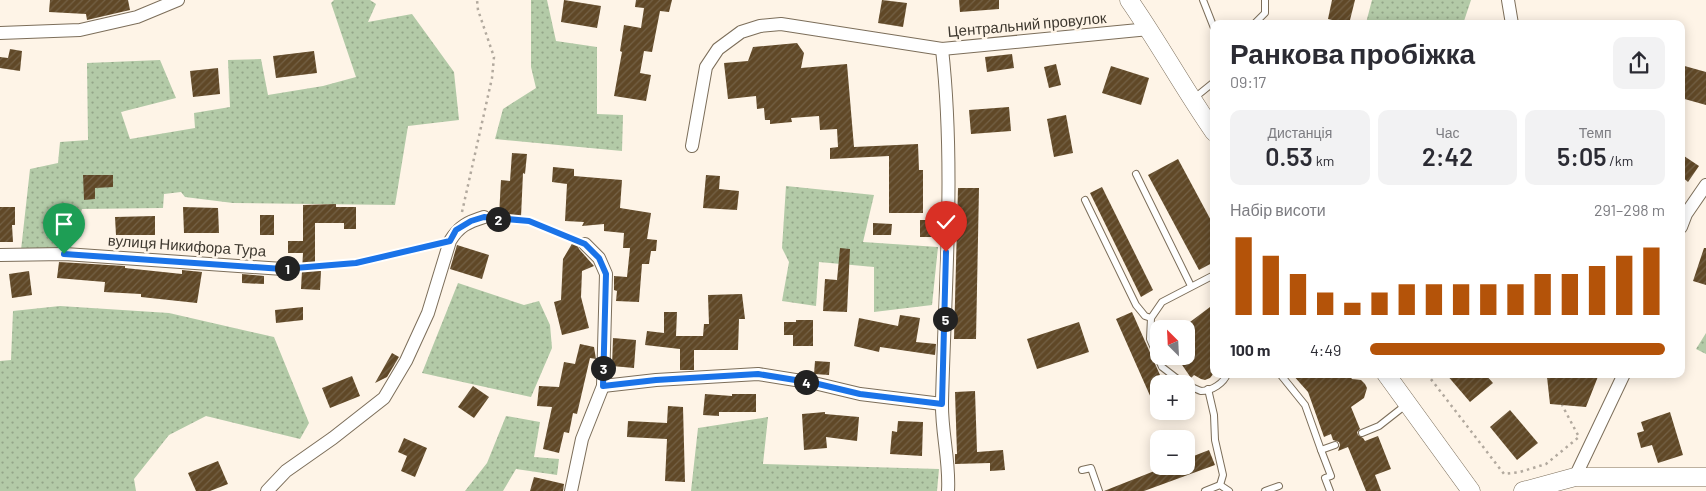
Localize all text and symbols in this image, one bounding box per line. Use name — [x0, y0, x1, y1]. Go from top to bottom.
street label: Центральний провулок — [947, 8, 1107, 40]
text: Ранкова пробіжка — [1230, 36, 1475, 70]
button: share — [1613, 37, 1665, 89]
text: 09:17 — [1230, 72, 1266, 91]
text: Дистанція — [1267, 124, 1332, 141]
text: Час — [1435, 124, 1460, 141]
text: Темп — [1579, 124, 1612, 141]
text: 0.53 — [1265, 141, 1313, 171]
text: 2:42 — [1422, 141, 1473, 171]
text: 5:05 — [1557, 141, 1606, 171]
text: km — [1313, 152, 1334, 169]
text: /km — [1606, 152, 1633, 169]
text: Набір висоти — [1230, 200, 1326, 219]
text: 291–298 m — [1594, 200, 1665, 219]
pin — [925, 201, 967, 252]
pin — [43, 203, 85, 254]
pin: 2 — [486, 206, 510, 232]
icon: check — [932, 208, 960, 236]
icon: arrive — [50, 210, 78, 238]
text: 2 — [495, 211, 502, 228]
street label: вулиця Никифора Тура — [107, 230, 267, 260]
pin: 1 — [274, 256, 300, 280]
text: 1 — [285, 260, 290, 277]
pin: 5 — [932, 306, 958, 332]
text: 5 — [942, 311, 949, 328]
north arrow — [1150, 320, 1195, 365]
map controls — [1150, 320, 1195, 475]
text: 100 m — [1230, 340, 1270, 359]
text: 4:49 — [1310, 340, 1341, 359]
pin: 3 — [590, 356, 616, 380]
text: 3 — [600, 360, 607, 377]
pin: 4 — [794, 370, 818, 394]
text: 4 — [802, 374, 811, 391]
button: + — [1150, 375, 1195, 420]
button: − — [1150, 430, 1195, 475]

